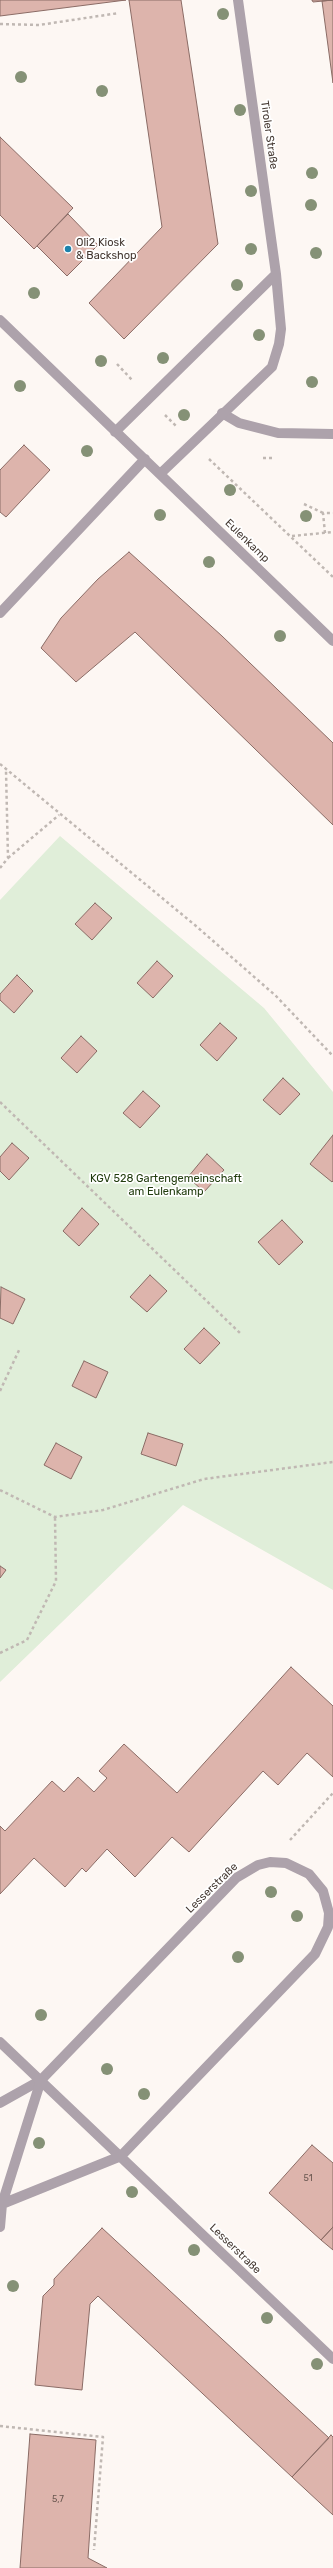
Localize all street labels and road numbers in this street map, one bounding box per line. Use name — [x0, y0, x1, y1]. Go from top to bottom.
street label: Tiroler Straße — [258, 100, 280, 170]
street label: Eulenkamp — [222, 517, 272, 565]
street label: Lesserstraße — [183, 1860, 241, 1916]
street label: Lesserstraße — [206, 2221, 264, 2277]

